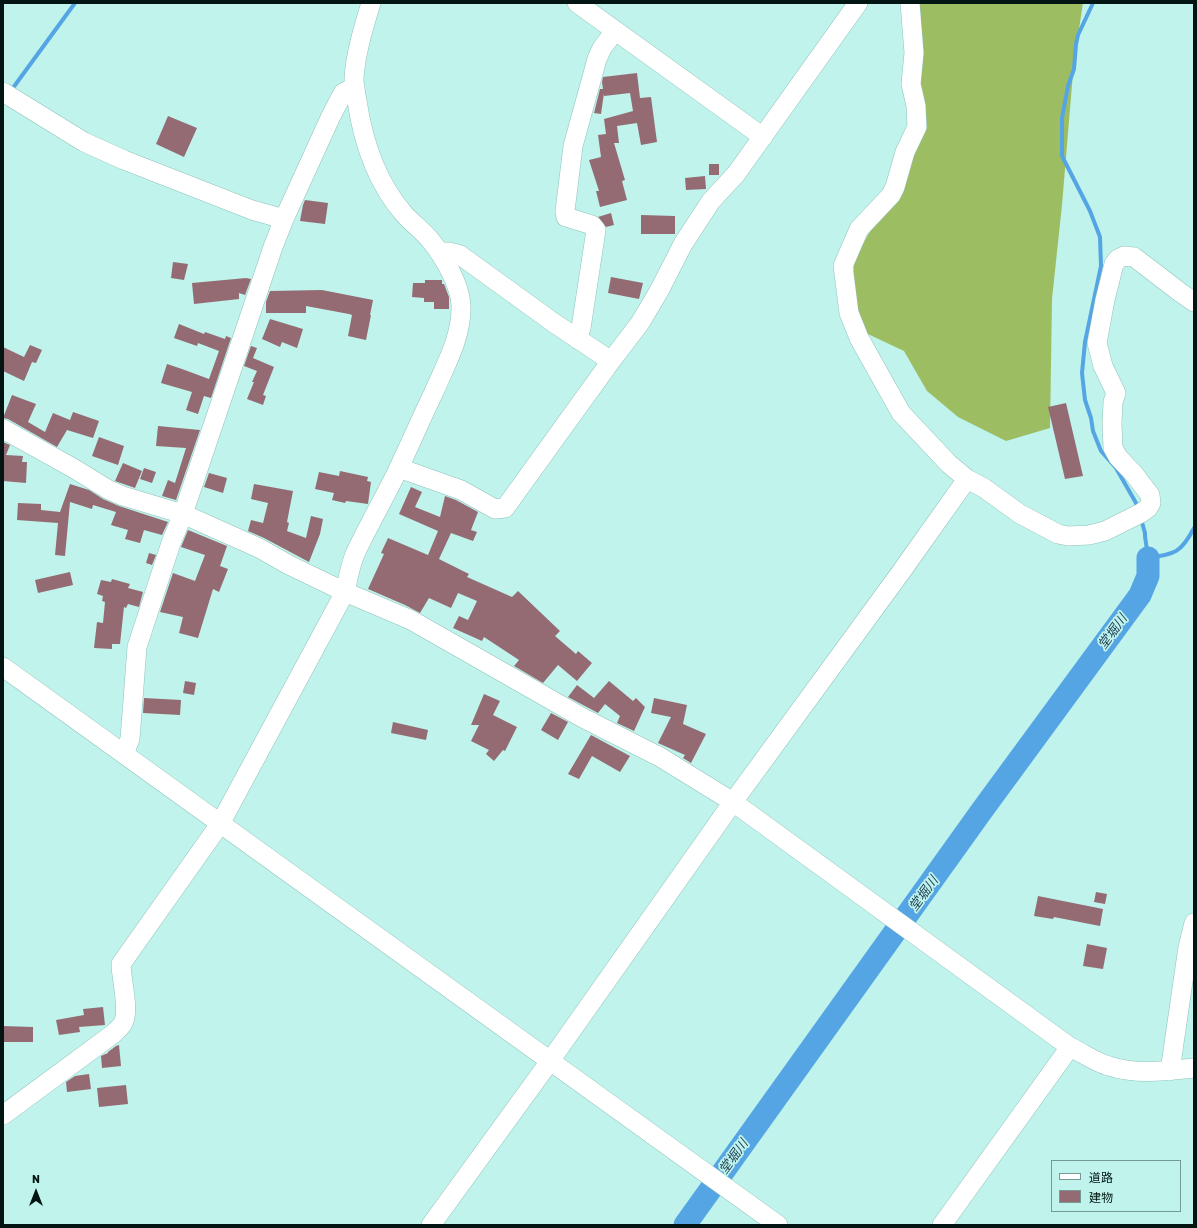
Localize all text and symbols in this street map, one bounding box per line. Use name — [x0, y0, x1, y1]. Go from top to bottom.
water label: 堂堀川 — [1095, 612, 1131, 652]
water label: 堂堀川 — [906, 874, 942, 914]
water label: 堂堀川 — [716, 1137, 752, 1177]
legend — [1051, 1160, 1181, 1212]
text: 道路 — [1089, 1171, 1113, 1185]
north arrow — [16, 1172, 56, 1212]
text: N — [32, 1173, 40, 1186]
text: 建物 — [1089, 1191, 1113, 1205]

